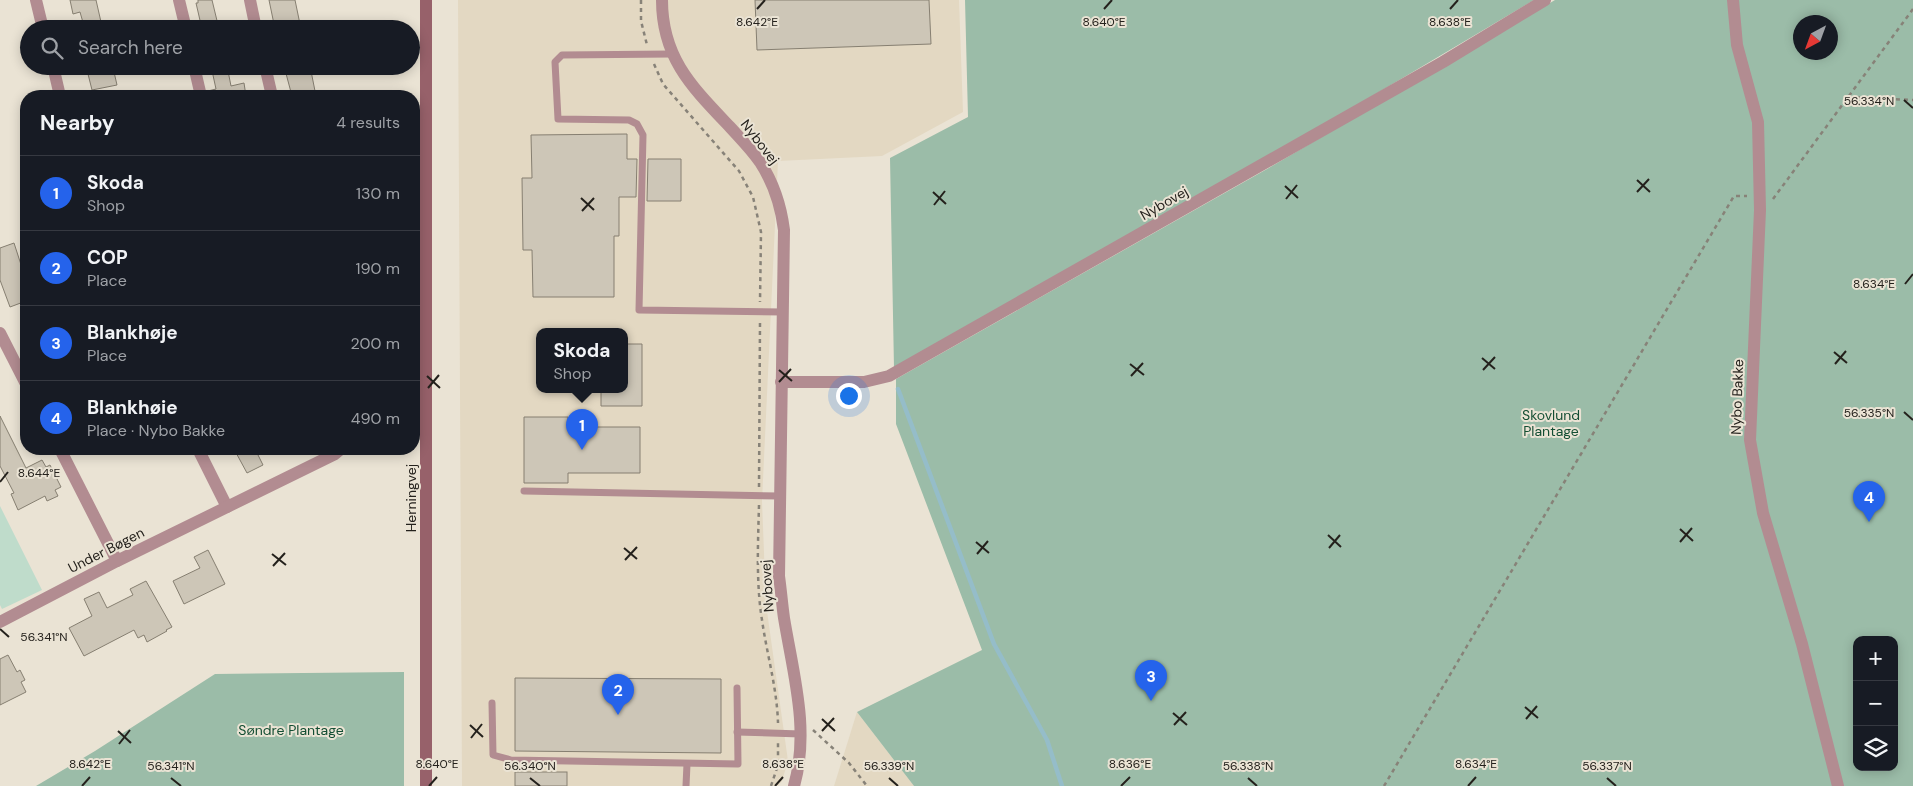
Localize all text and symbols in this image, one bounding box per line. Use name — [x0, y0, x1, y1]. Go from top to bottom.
text: 8.642°E — [736, 14, 778, 30]
text: 8.640°E — [1082, 14, 1126, 30]
text: 8.638°E — [1429, 14, 1471, 30]
north arrow — [1793, 15, 1838, 60]
search box — [20, 20, 420, 75]
icon: search — [38, 34, 66, 62]
text: Search here — [78, 35, 183, 60]
text: 56.334°N — [1844, 93, 1894, 109]
text: Nearby — [40, 109, 114, 137]
text: 4 results — [336, 112, 400, 133]
street label: Nybovej — [737, 116, 783, 168]
text: Skoda — [87, 170, 144, 195]
street label: Nybovej — [1137, 182, 1191, 224]
text: 1 — [53, 183, 59, 204]
text: 130 m — [356, 183, 400, 204]
text: Shop — [87, 195, 125, 216]
text: COP — [87, 245, 128, 270]
text: 2 — [51, 258, 61, 279]
text: 190 m — [356, 258, 400, 279]
text: Place — [87, 270, 127, 291]
text: 8.634°E — [1853, 276, 1895, 292]
text: Blankhøje — [87, 320, 178, 345]
popup — [536, 328, 628, 393]
text: 3 — [51, 333, 61, 354]
text: 200 m — [351, 333, 400, 354]
text: Skoda — [554, 338, 610, 363]
text: Place — [87, 345, 127, 366]
street label: Nybo Bakke — [1727, 359, 1747, 435]
text: Shop — [554, 363, 592, 384]
your location — [836, 383, 862, 409]
text: Blankhøie — [87, 395, 178, 420]
text: 56.335°N — [1844, 405, 1894, 421]
park label: Skovlund Plantage — [1522, 406, 1580, 440]
text: 4 — [51, 408, 61, 429]
text: 490 m — [351, 408, 400, 429]
pin: 1 — [566, 409, 598, 450]
text: Place · Nybo Bakke — [87, 420, 225, 441]
street label: Herningvej — [402, 464, 420, 532]
text: 8.644°E — [18, 465, 60, 481]
pin: 4 — [1853, 481, 1885, 522]
street label: Under Bøgen — [65, 523, 147, 577]
street label: Nybovej — [756, 559, 778, 613]
text: 56.341°N — [20, 629, 68, 645]
map controls — [1853, 636, 1898, 771]
button: + — [1853, 636, 1898, 681]
pin: 3 — [1135, 660, 1167, 701]
pin: 2 — [602, 674, 634, 715]
button: − — [1853, 681, 1898, 726]
park label: Søndre Plantage — [238, 721, 344, 739]
button: layers — [1853, 726, 1898, 771]
text: 8.642°E — [69, 756, 111, 772]
text: 8.640°E — [415, 756, 459, 772]
text: 8.638°E — [762, 756, 804, 772]
text: 8.636°E — [1109, 756, 1151, 772]
text: 8.634°E — [1455, 756, 1497, 772]
text: 56.341°N — [147, 758, 195, 774]
text: 56.340°N — [504, 758, 556, 774]
text: 56.339°N — [864, 758, 914, 774]
text: 56.338°N — [1223, 758, 1273, 774]
text: 56.337°N — [1582, 758, 1632, 774]

